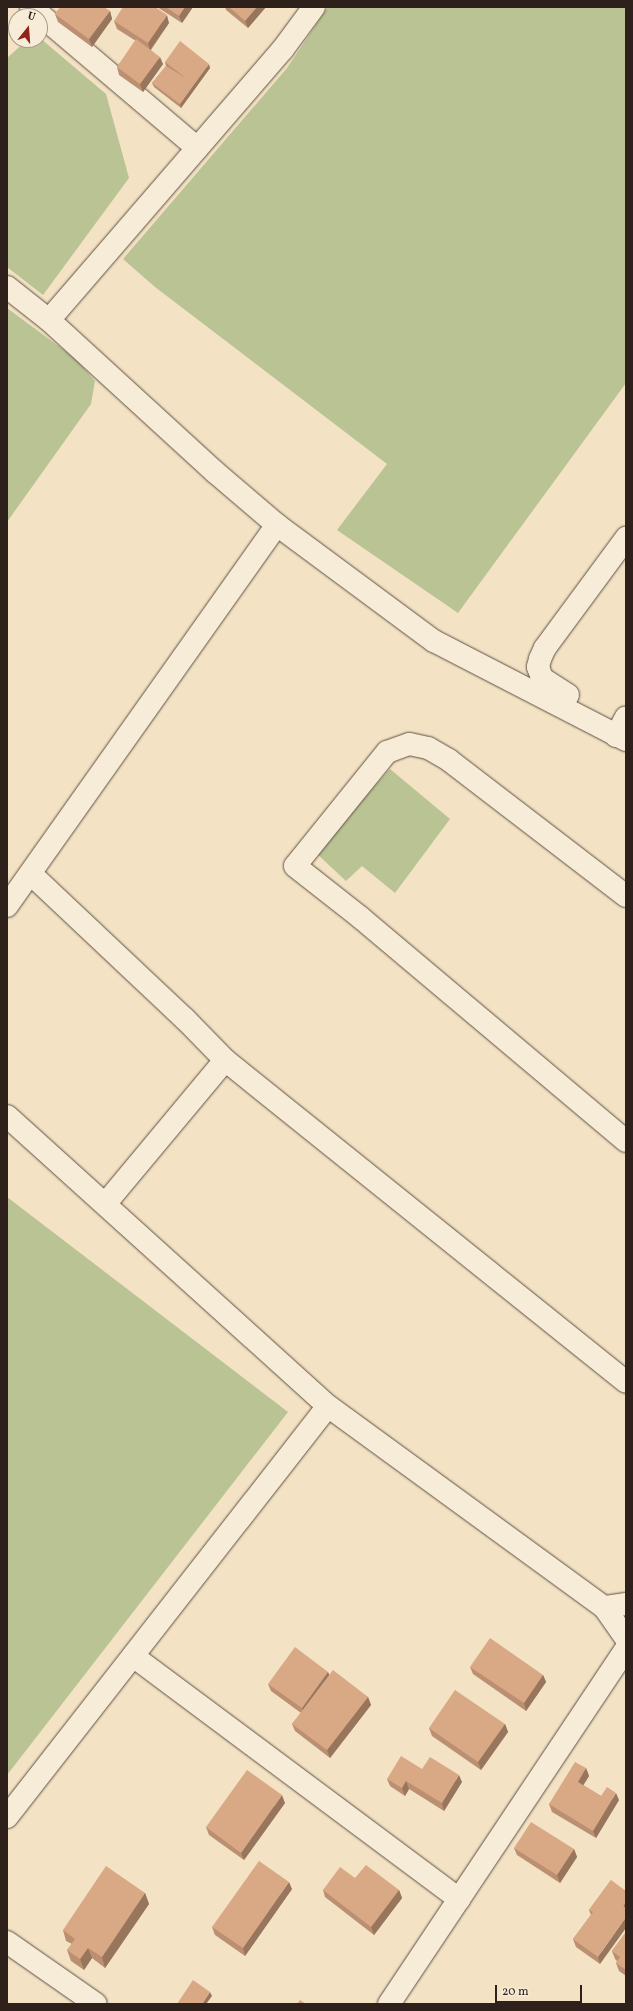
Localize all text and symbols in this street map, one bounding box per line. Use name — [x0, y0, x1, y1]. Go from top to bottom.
north arrow — [8, 8, 48, 48]
text: U — [26, 9, 37, 25]
scale bar — [497, 1977, 584, 2003]
text: 20 m — [502, 1984, 529, 2000]

